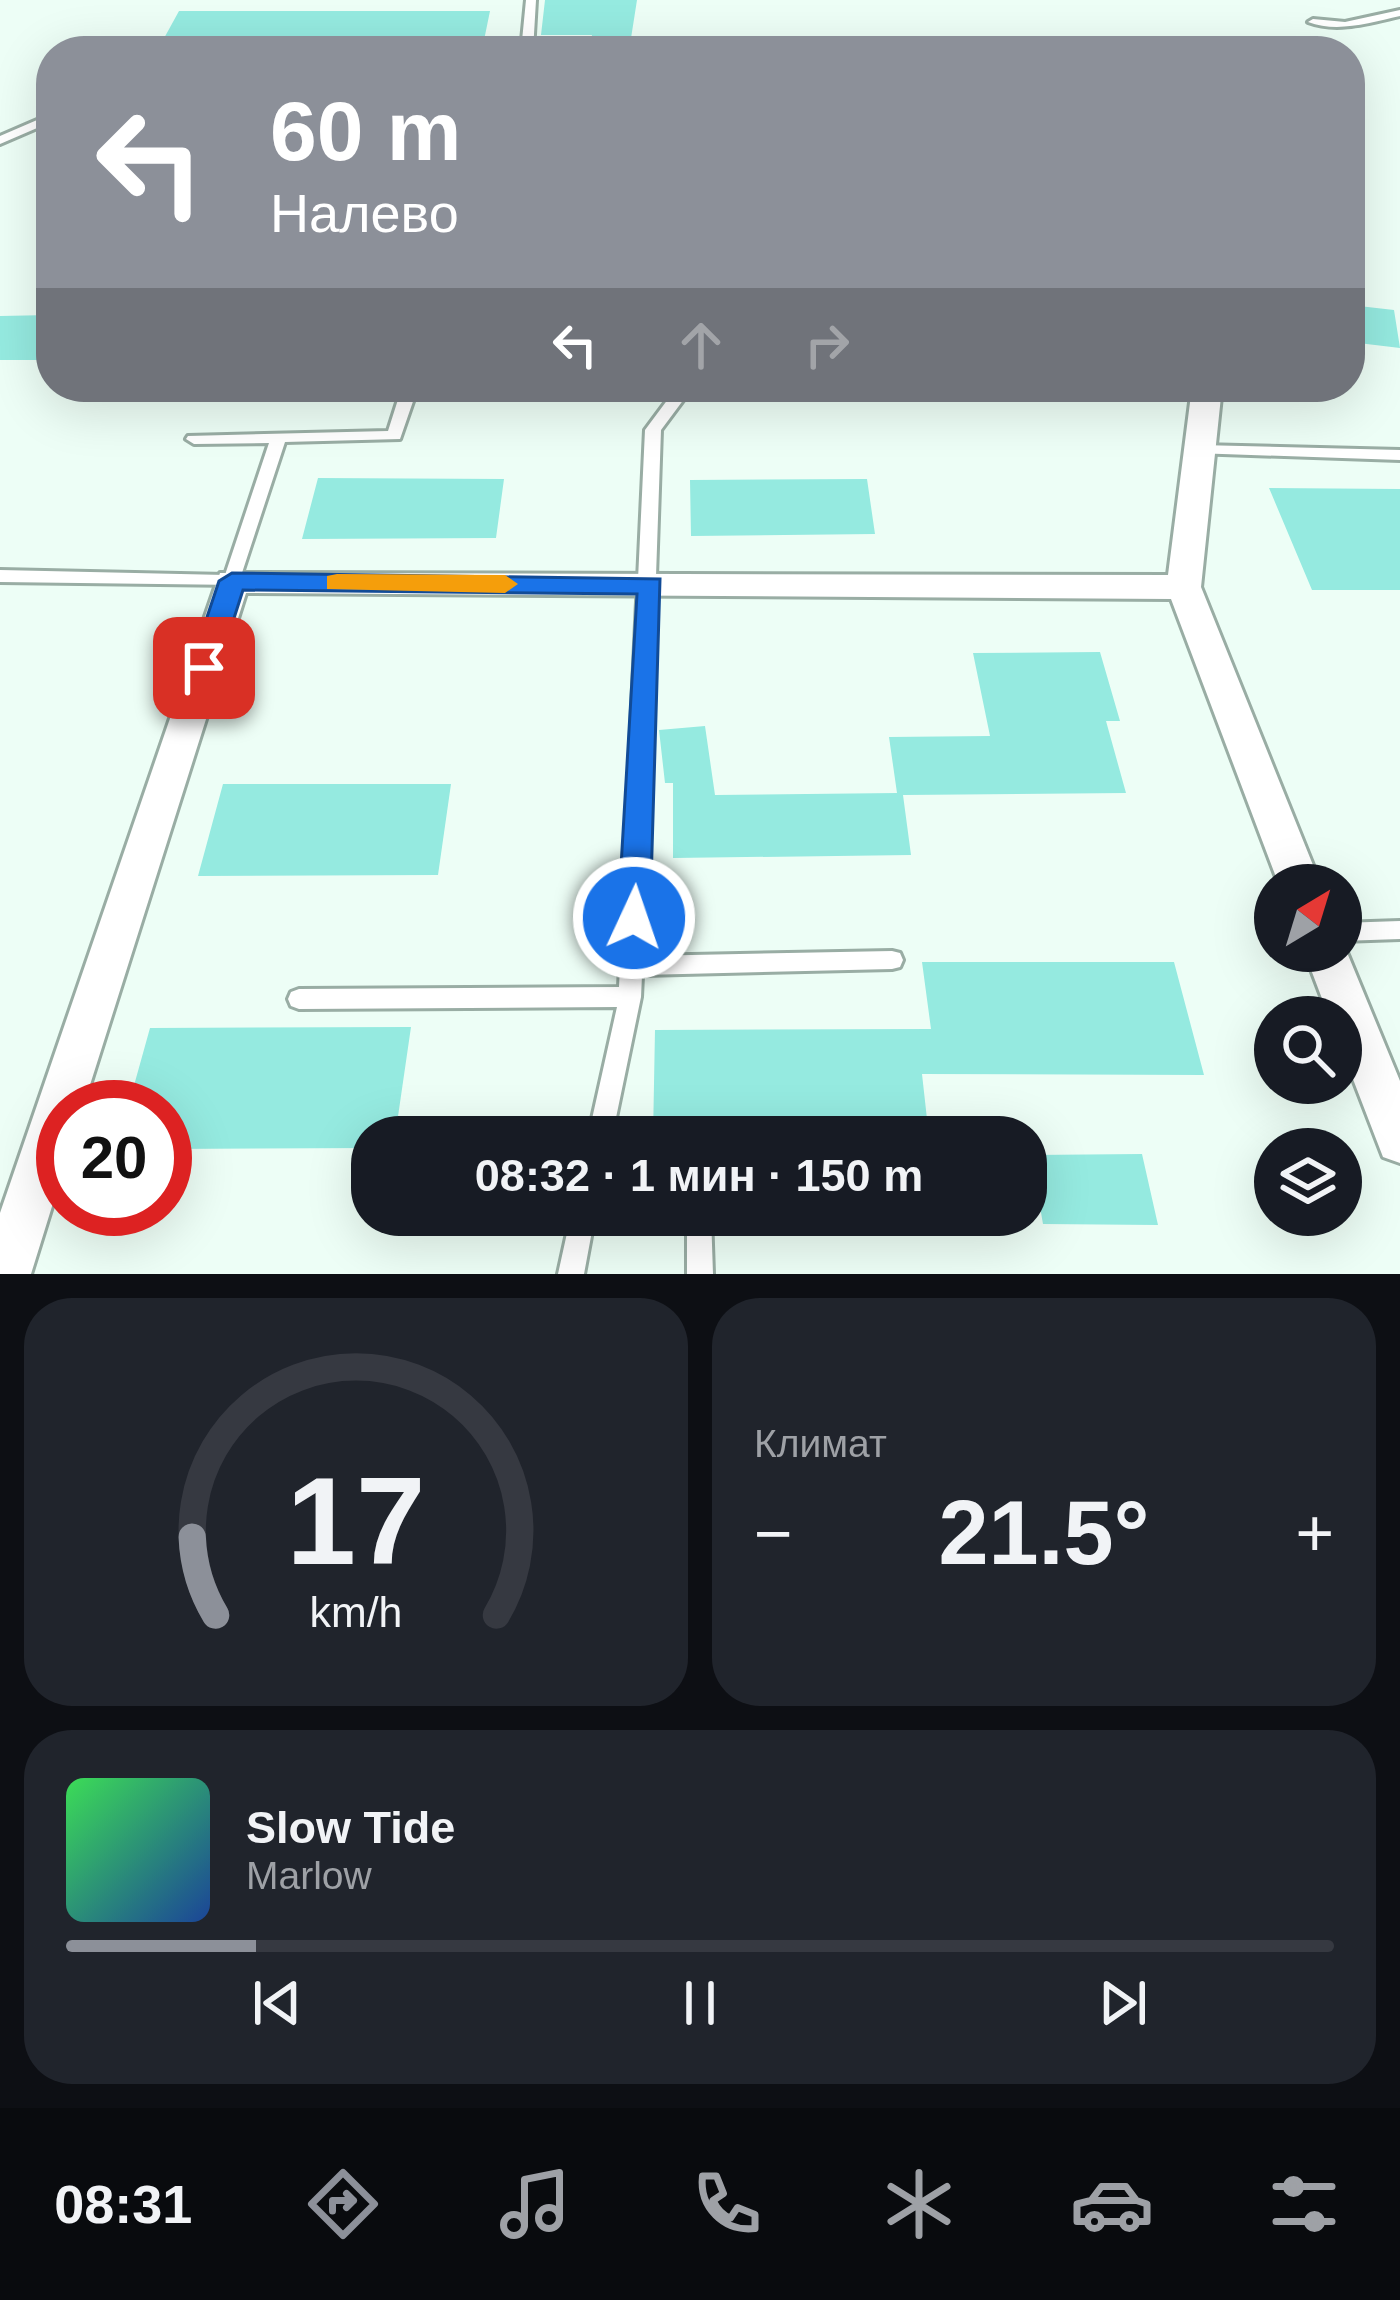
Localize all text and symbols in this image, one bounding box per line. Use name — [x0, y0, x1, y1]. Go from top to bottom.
icon: left — [72, 84, 228, 240]
text: 60 m — [270, 84, 461, 178]
text: Налево — [270, 183, 459, 243]
icon: left — [542, 312, 608, 378]
icon: ahead — [668, 312, 734, 378]
icon: right — [794, 312, 860, 378]
pin — [153, 617, 255, 719]
icon: arrive — [171, 635, 237, 701]
position arrow — [571, 855, 697, 981]
north arrow — [1254, 864, 1362, 972]
map controls — [1254, 864, 1362, 1236]
button: search — [1254, 996, 1362, 1104]
speed limit sign: 20 — [36, 1080, 192, 1236]
button: layers — [1254, 1128, 1362, 1236]
text: 08:32 · 1 мин · 150 m — [475, 1150, 923, 1201]
text: Климат — [754, 1422, 887, 1465]
text: 17 — [287, 1451, 425, 1590]
text: 21.5° — [938, 1483, 1150, 1583]
text: − — [754, 1496, 793, 1570]
text: + — [1295, 1496, 1334, 1570]
text: km/h — [310, 1588, 402, 1636]
text: Slow Tide — [246, 1802, 455, 1853]
text: Marlow — [246, 1854, 372, 1897]
icon: previous — [244, 1970, 310, 2036]
icon: pause — [667, 1970, 733, 2036]
icon: next — [1090, 1970, 1156, 2036]
icon: directions — [301, 2162, 385, 2246]
icon: music — [493, 2162, 577, 2246]
icon: phone — [685, 2162, 769, 2246]
icon: climate — [877, 2162, 961, 2246]
icon: car — [1070, 2162, 1154, 2246]
icon: filters — [1262, 2162, 1346, 2246]
text: 08:31 — [54, 2174, 192, 2234]

